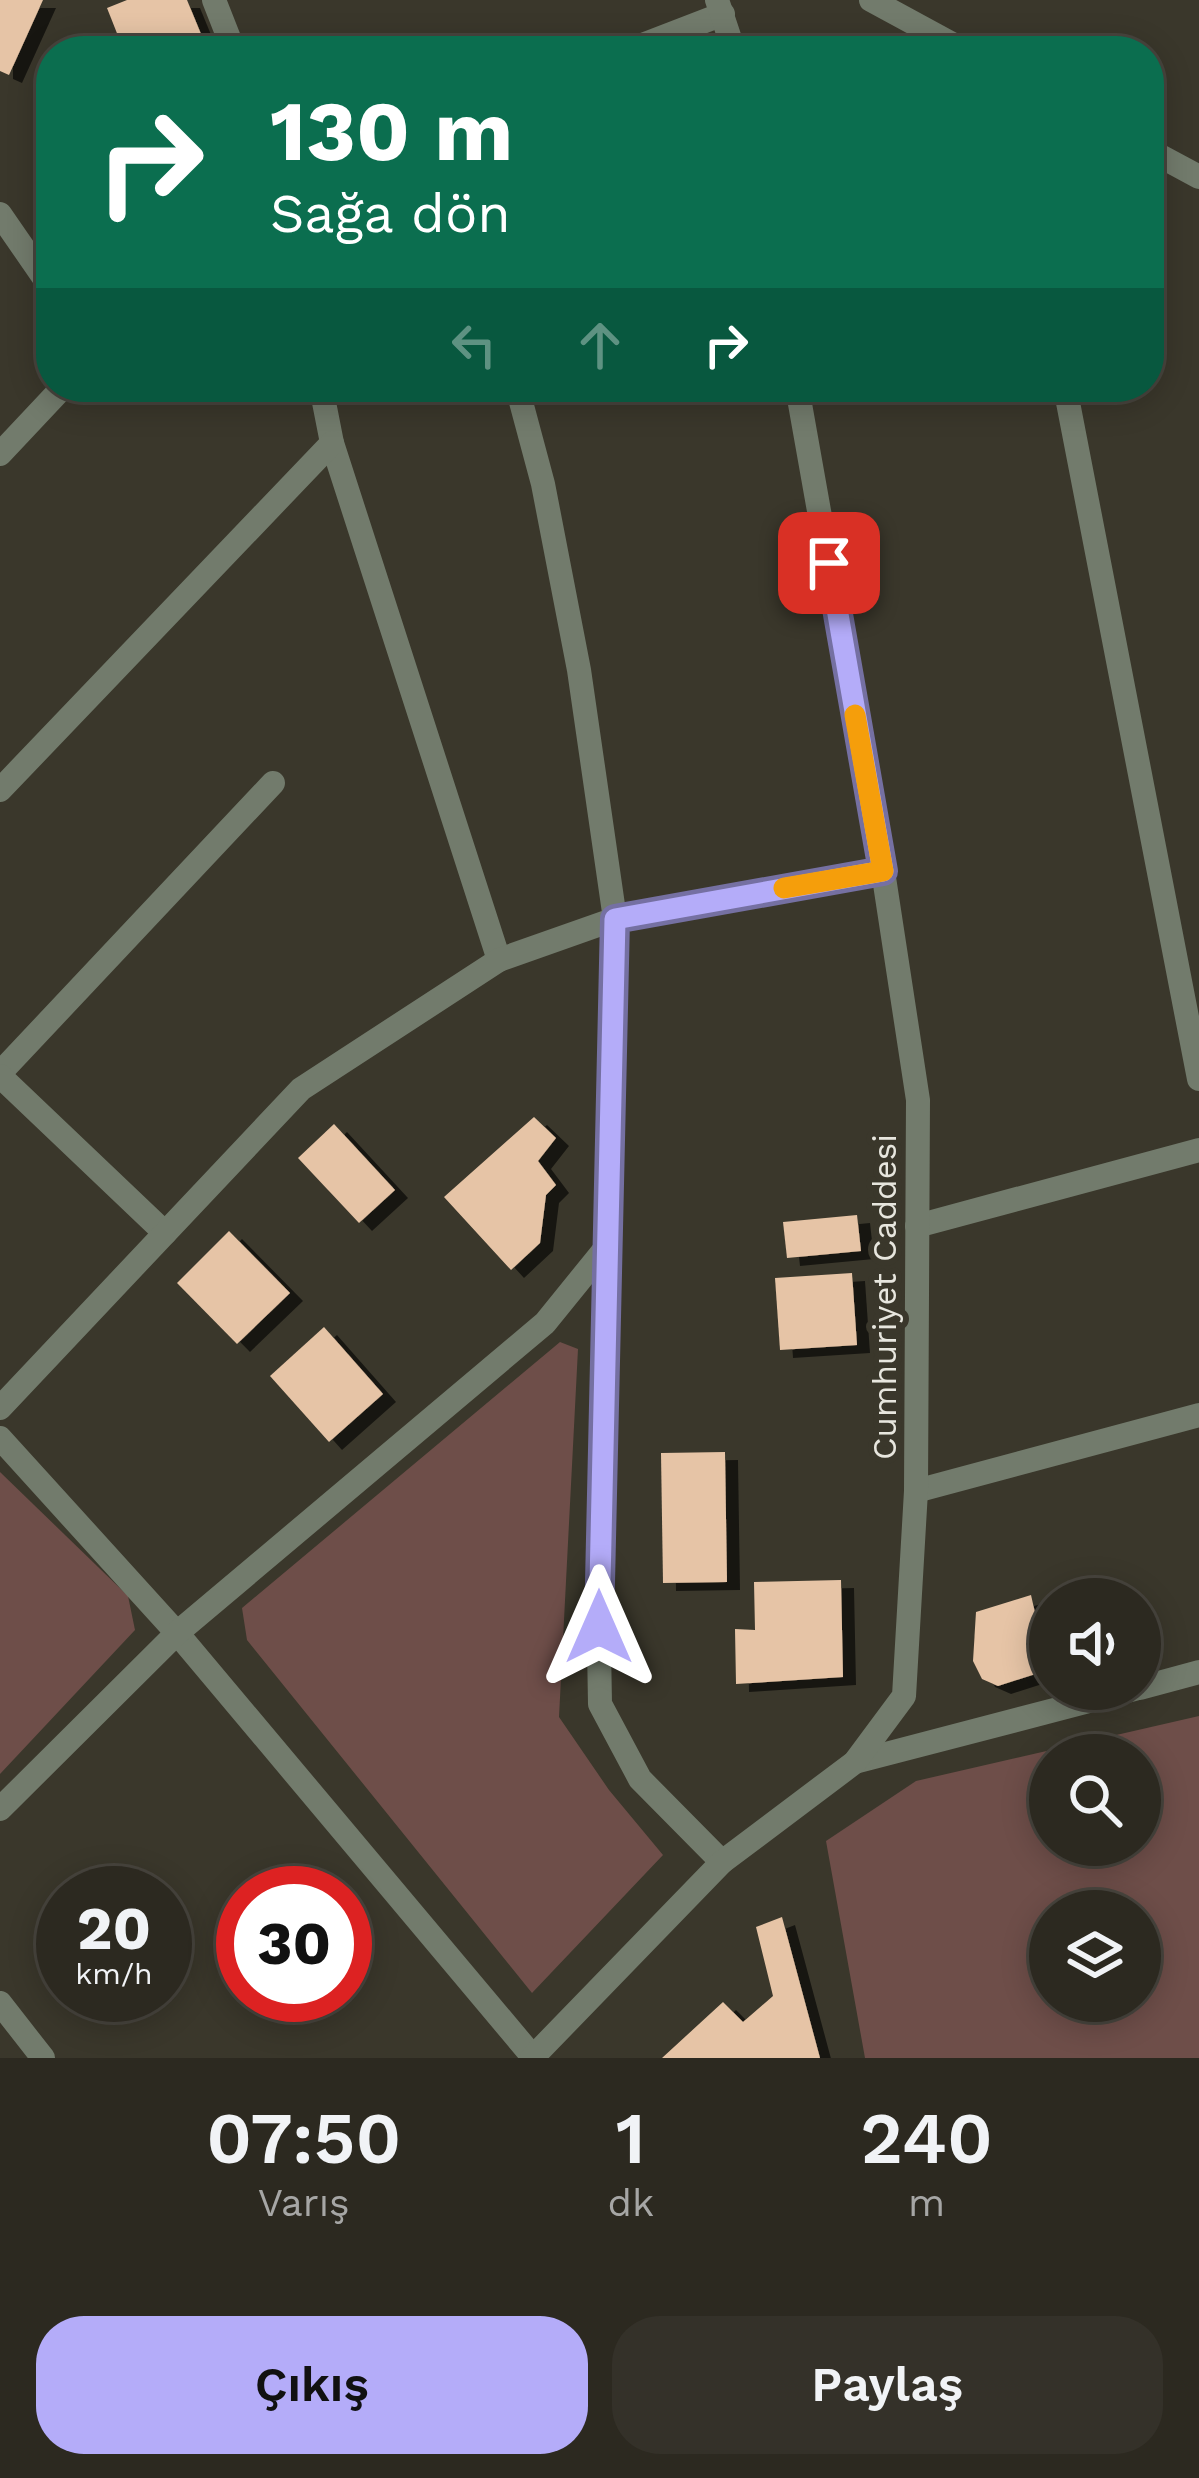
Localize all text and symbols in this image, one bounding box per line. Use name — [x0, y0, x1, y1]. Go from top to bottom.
text: 130 m — [270, 82, 513, 180]
icon: right — [72, 84, 228, 240]
text: Sağa dön — [270, 182, 511, 245]
icon: left — [441, 312, 507, 378]
icon: ahead — [567, 312, 633, 378]
icon: right — [693, 312, 759, 378]
pin — [778, 512, 880, 614]
icon: arrive — [796, 530, 862, 596]
street label: Cumhuriyet Caddesi — [865, 1134, 904, 1460]
position arrow — [536, 1564, 662, 1690]
map controls — [1029, 1578, 1161, 2022]
button: sound — [1029, 1578, 1161, 1710]
button: search — [1029, 1734, 1161, 1866]
speed limit sign: 30 — [216, 1866, 372, 2022]
button: layers — [1029, 1890, 1161, 2022]
text: 20 — [77, 1893, 151, 1964]
text: km/h — [75, 1956, 153, 1991]
text: 07:50 — [206, 2096, 401, 2180]
text: 1 — [616, 2096, 646, 2180]
text: 240 — [860, 2096, 993, 2180]
text: Varış — [258, 2180, 350, 2225]
text: dk — [607, 2180, 654, 2225]
text: m — [908, 2180, 945, 2225]
button: Çıkış — [36, 2316, 588, 2454]
button: Paylaş — [612, 2316, 1163, 2454]

